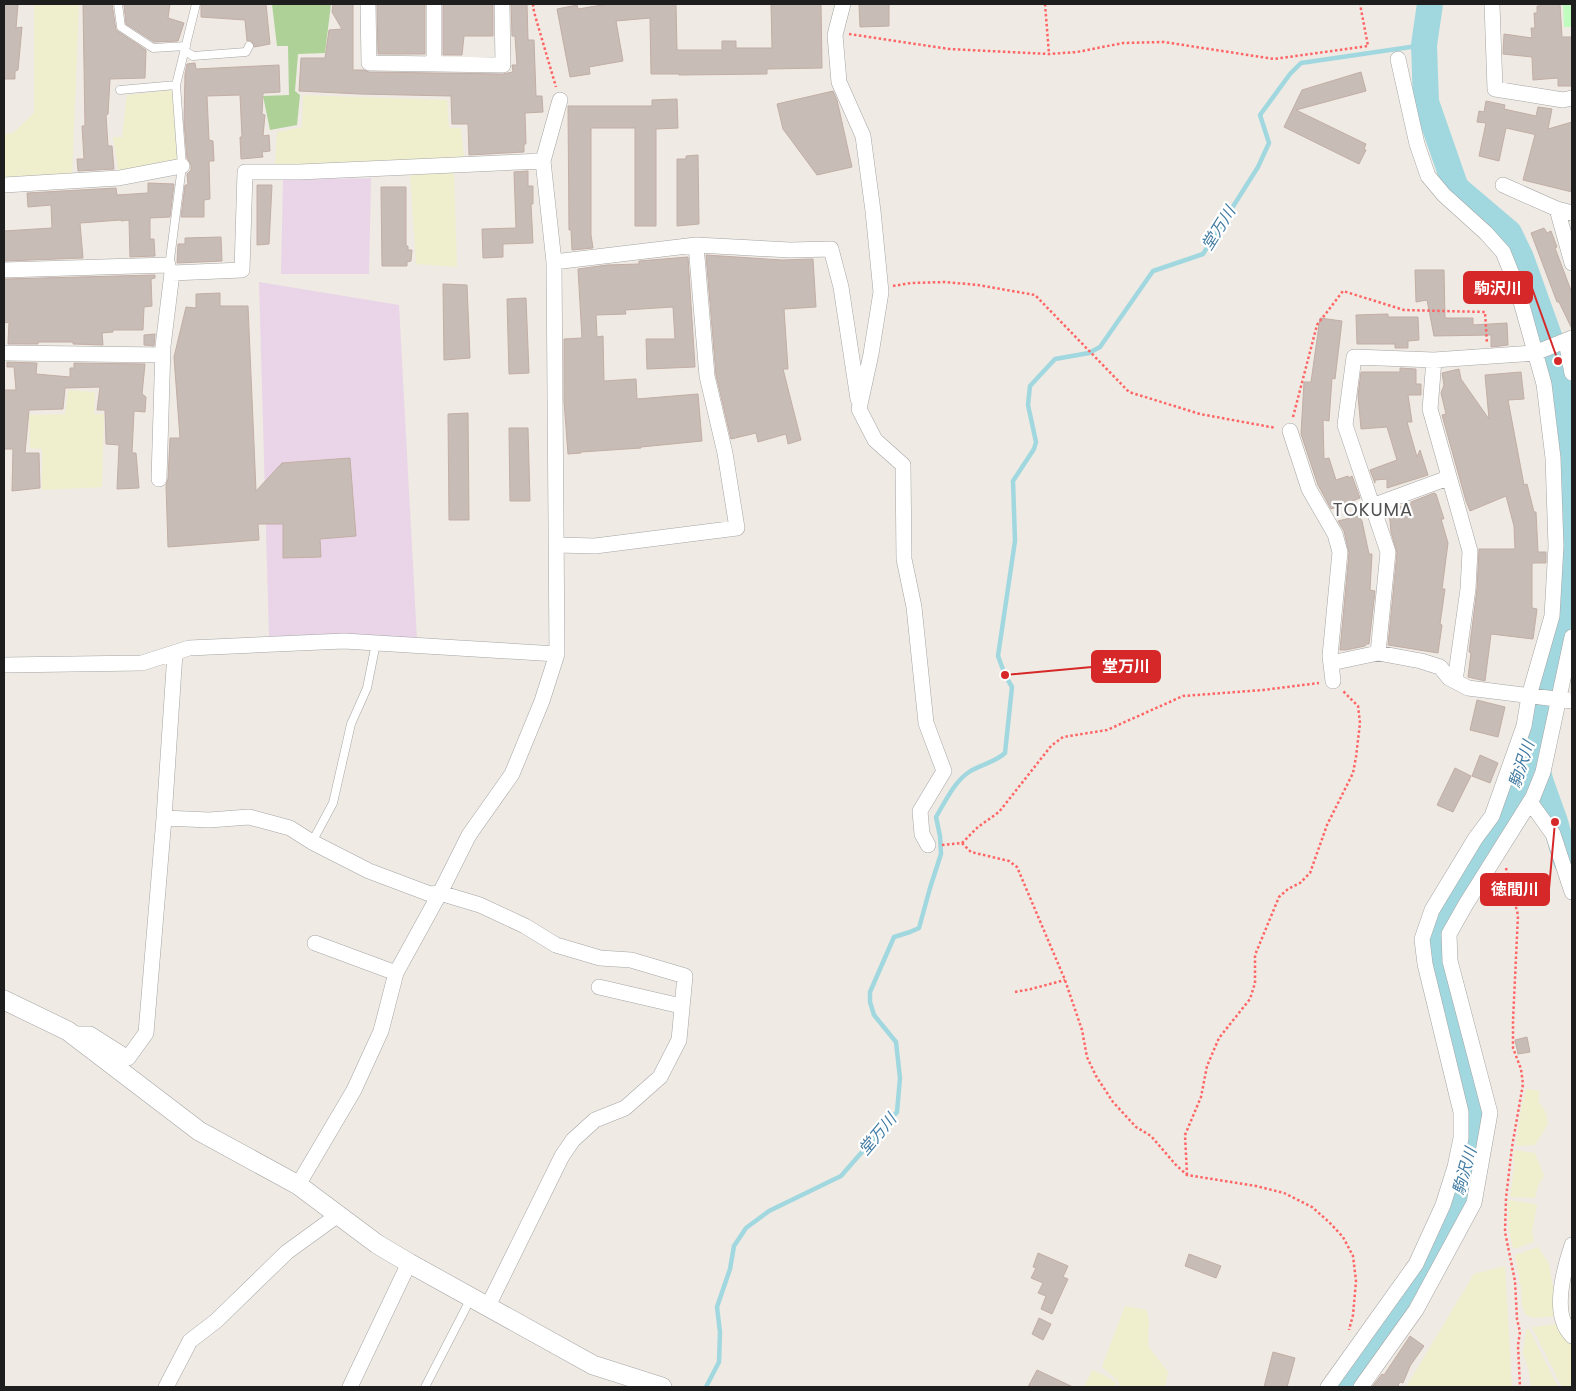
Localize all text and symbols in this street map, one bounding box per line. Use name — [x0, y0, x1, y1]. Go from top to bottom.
water label: 堂万川 — [1196, 200, 1242, 255]
callout: 駒沢川 — [1464, 272, 1532, 303]
text: 駒沢川 — [1474, 277, 1522, 300]
district label: TOKUMA — [1333, 497, 1413, 522]
callout: 堂万川 — [1092, 651, 1160, 682]
text: 堂万川 — [1102, 655, 1150, 678]
water label: 駒沢川 — [1503, 736, 1540, 791]
callout: 徳間川 — [1481, 874, 1549, 905]
text: 徳間川 — [1491, 878, 1539, 901]
water label: 堂万川 — [853, 1107, 903, 1160]
water label: 駒沢川 — [1447, 1143, 1483, 1197]

